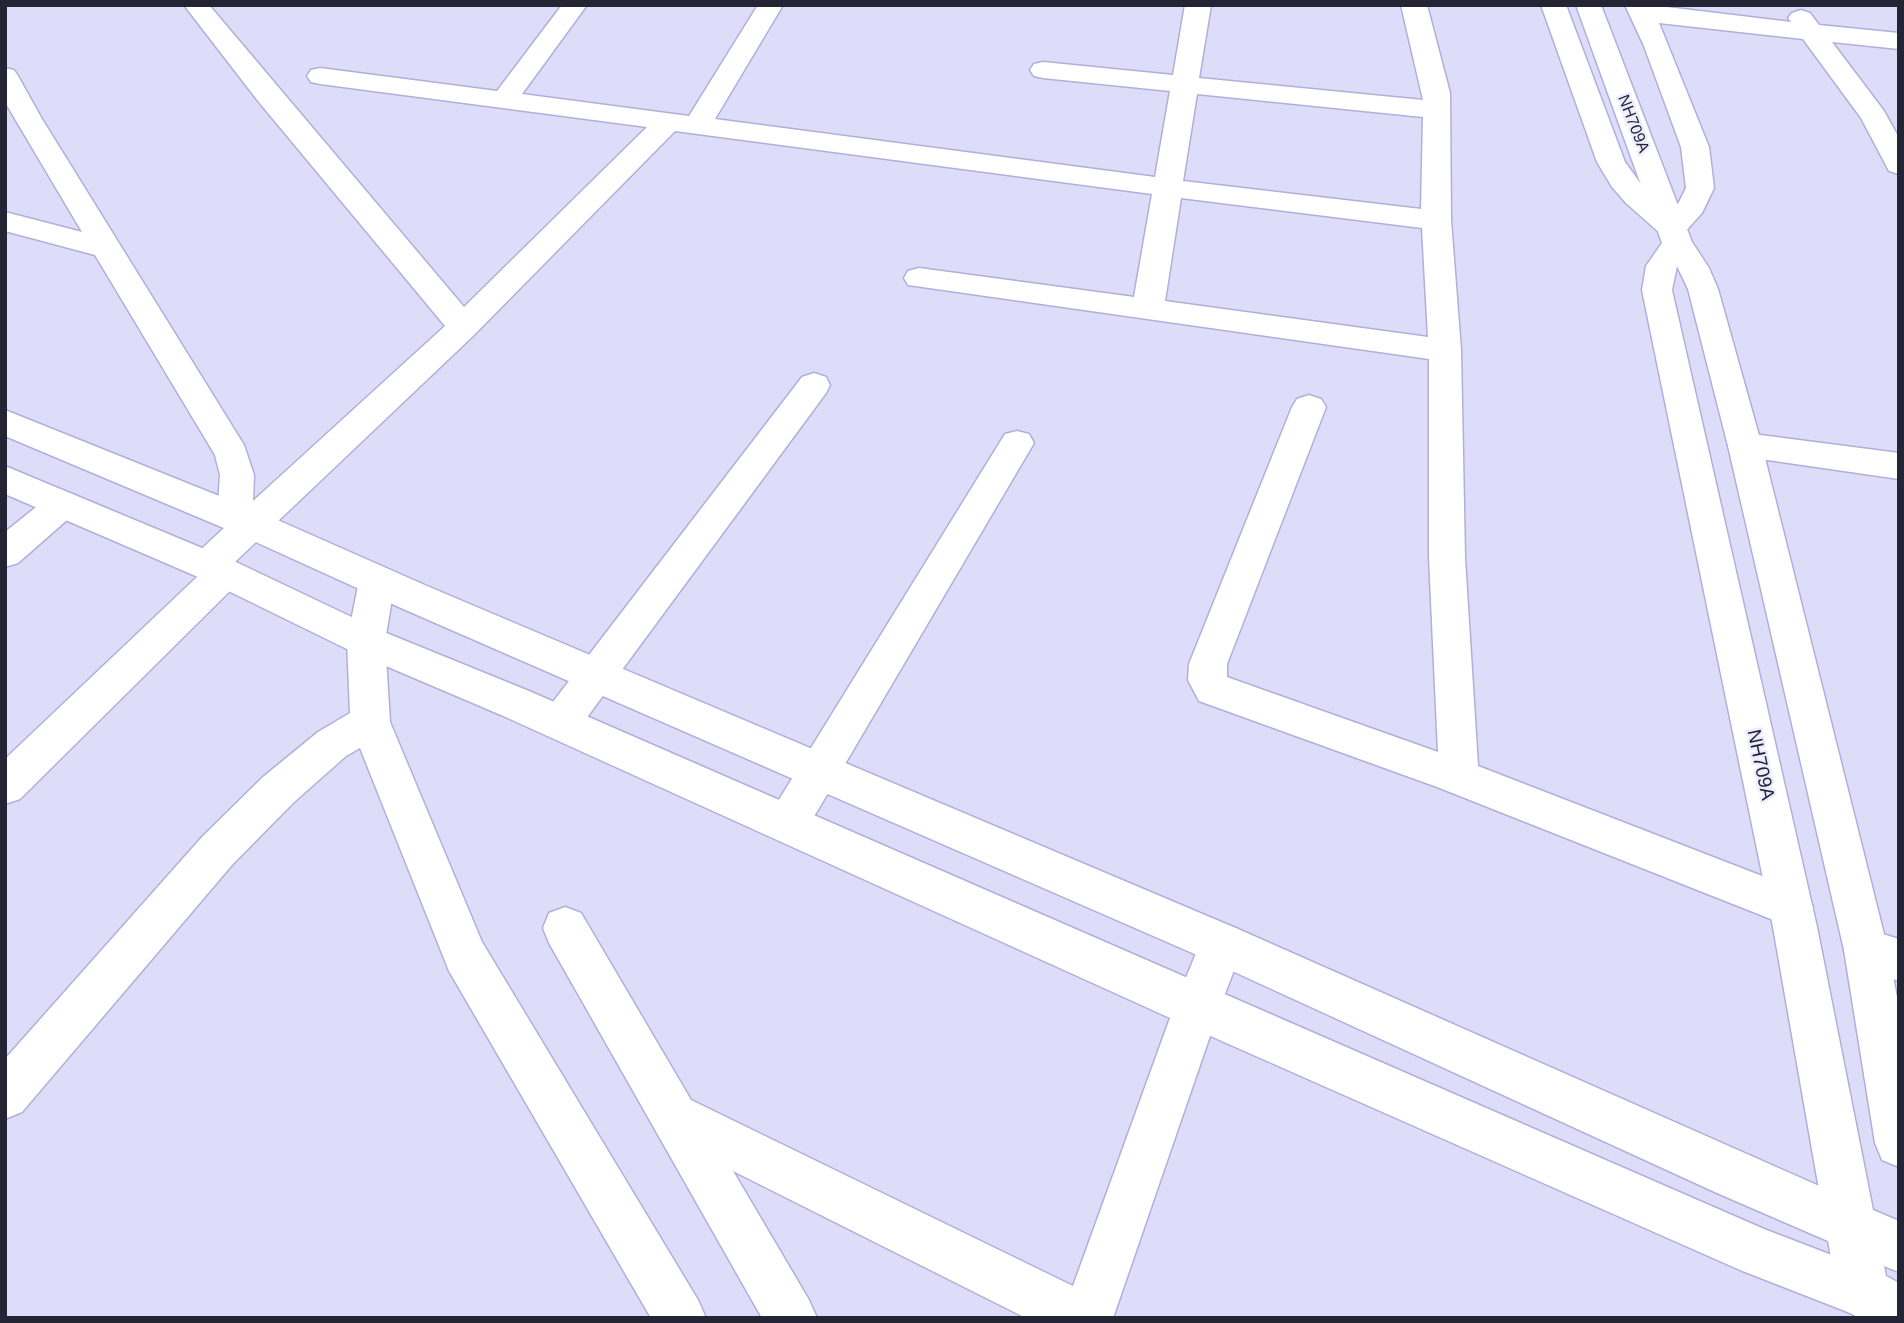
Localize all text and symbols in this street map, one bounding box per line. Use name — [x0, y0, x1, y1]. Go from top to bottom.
street label: NH709A — [1613, 92, 1653, 156]
street label: NH709A — [1741, 728, 1779, 802]

